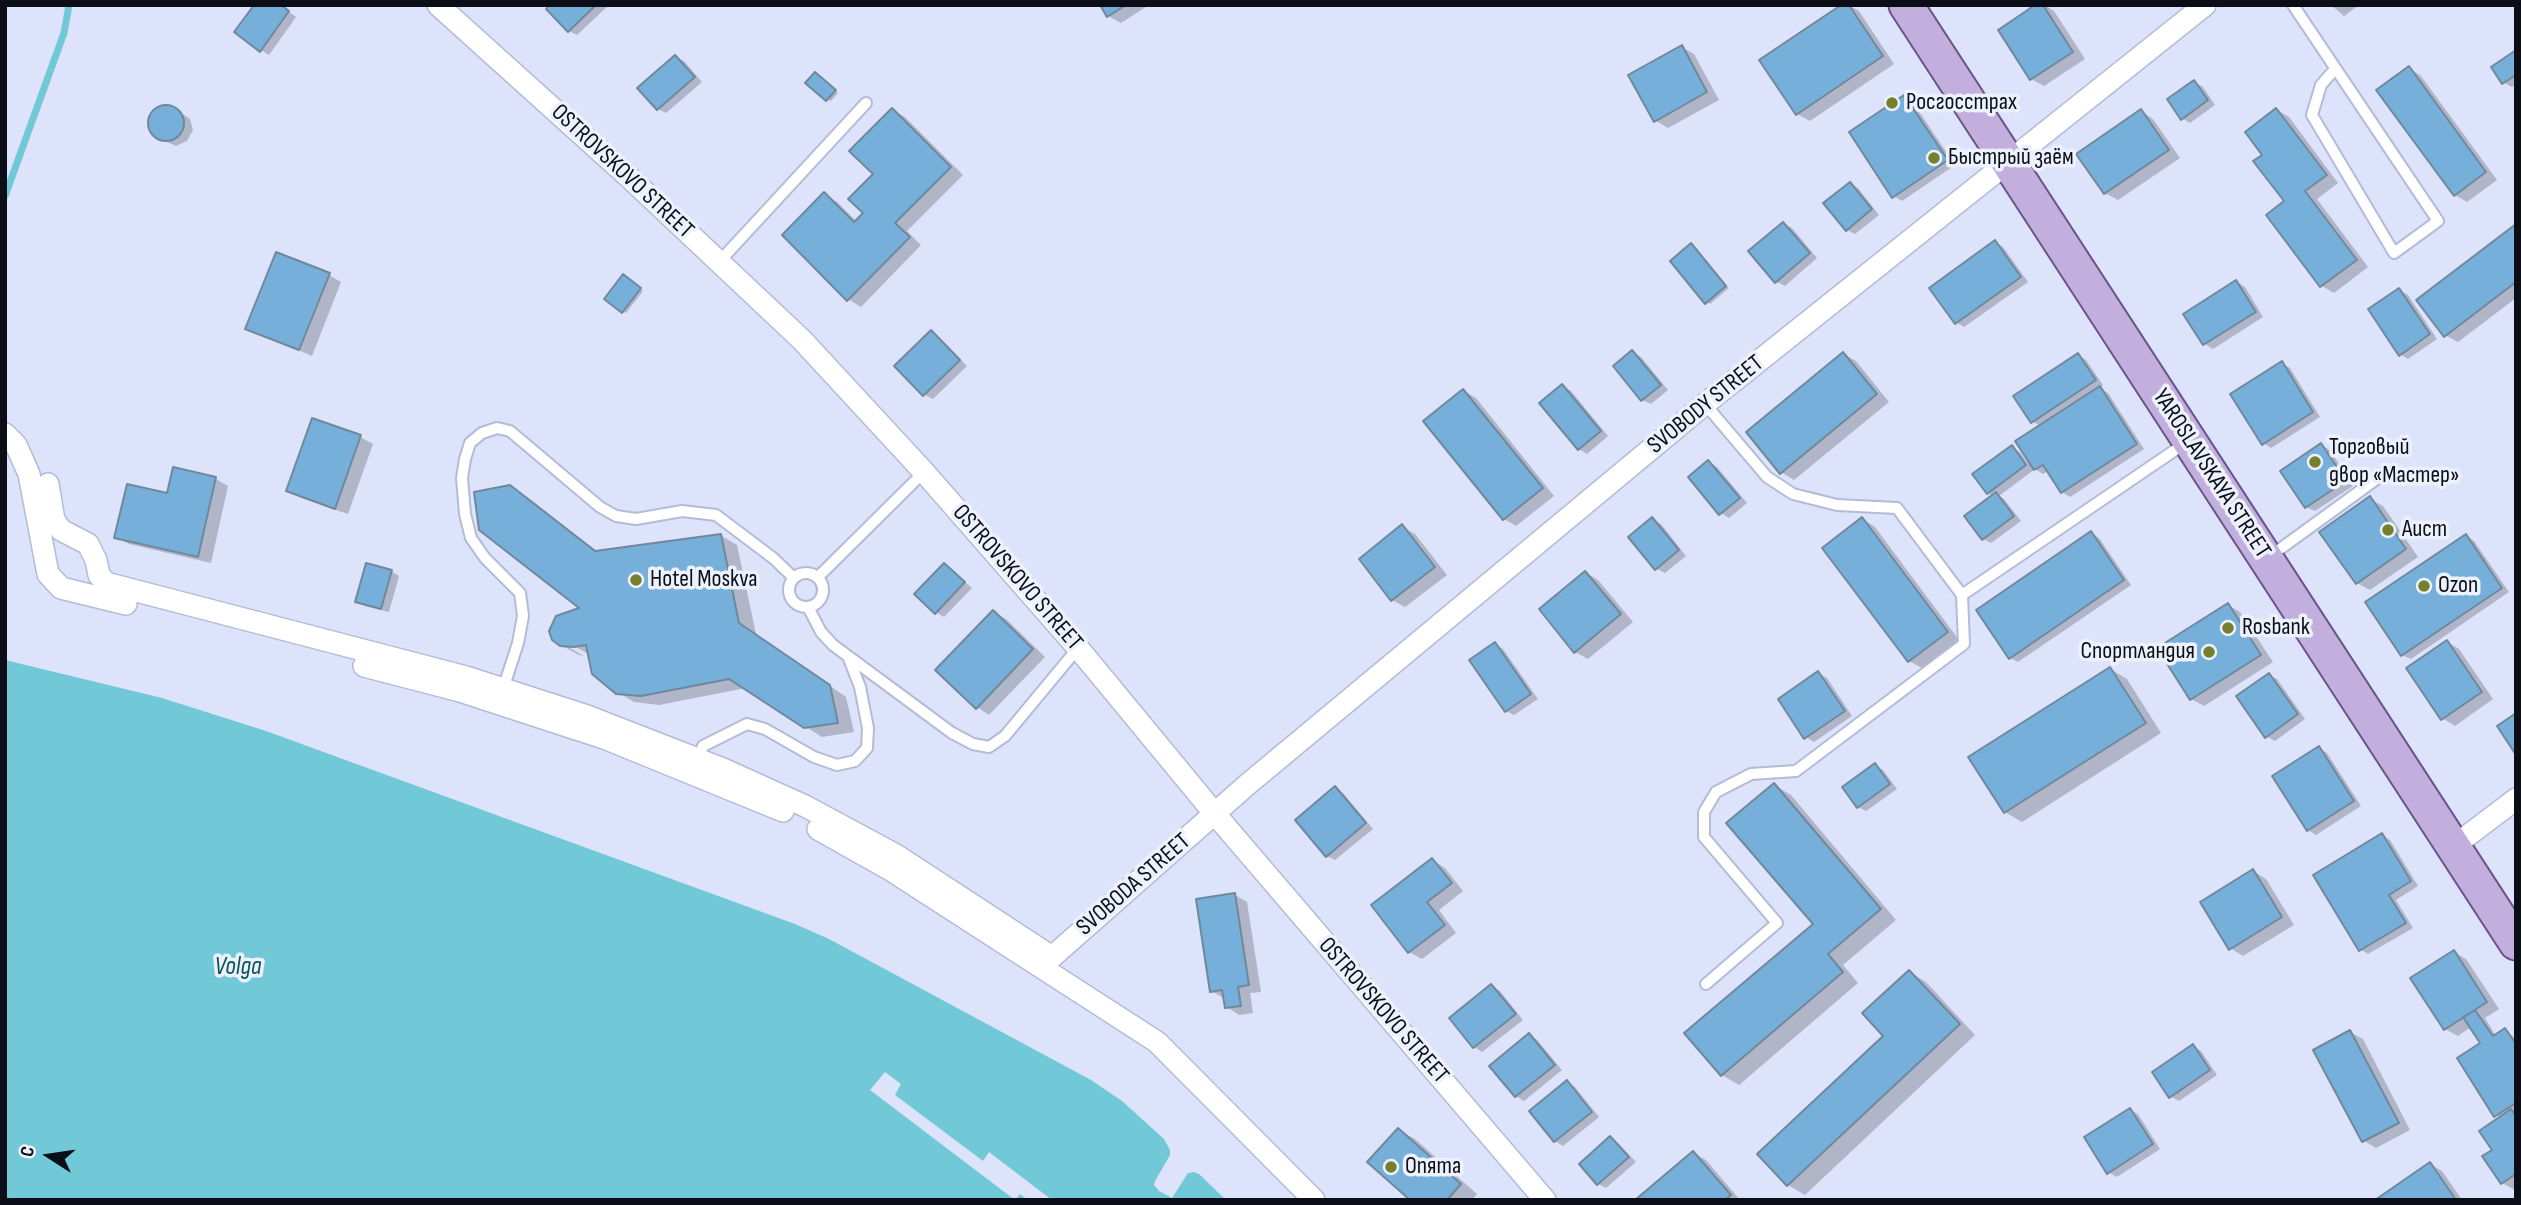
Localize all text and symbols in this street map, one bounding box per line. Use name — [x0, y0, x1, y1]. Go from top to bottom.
place label: Росгосстрах — [1906, 89, 2017, 117]
marker: Росгосстрах — [1884, 95, 1900, 111]
street label: OSTROVSKOVO STREET — [545, 99, 699, 245]
place label: Быстрый заём — [1948, 144, 2074, 172]
marker: Быстрый заём — [1926, 150, 1942, 166]
street label: SVOBODY STREET — [1642, 349, 1770, 461]
street label: YAROSLAVSKAYA STREET — [2146, 384, 2276, 564]
place label: Торговый двор «Мастер» — [2329, 434, 2459, 490]
marker: Торговый двор «Мастер» — [2307, 454, 2323, 470]
street label: OSTROVSKOVO STREET — [946, 499, 1088, 657]
place label: Аист — [2402, 516, 2447, 544]
marker: Аист — [2380, 522, 2396, 538]
place label: Hotel Moskva — [650, 566, 757, 594]
marker: Hotel Moskva — [628, 572, 644, 588]
place label: Ozon — [2438, 572, 2478, 600]
marker: Ozon — [2416, 578, 2432, 594]
place label: Rosbank — [2242, 614, 2310, 642]
marker: Rosbank — [2220, 620, 2236, 636]
place label: Спортландия — [2080, 638, 2195, 666]
marker: Спортландия — [2201, 644, 2217, 660]
street label: SVOBODA STREET — [1071, 828, 1197, 942]
street label: OSTROVSKOVO STREET — [1312, 932, 1454, 1090]
water label: Volga — [214, 951, 262, 983]
north arrow — [14, 1121, 84, 1191]
text: С — [16, 1144, 40, 1159]
place label: Опята — [1405, 1153, 1461, 1181]
marker: Опята — [1383, 1159, 1399, 1175]

